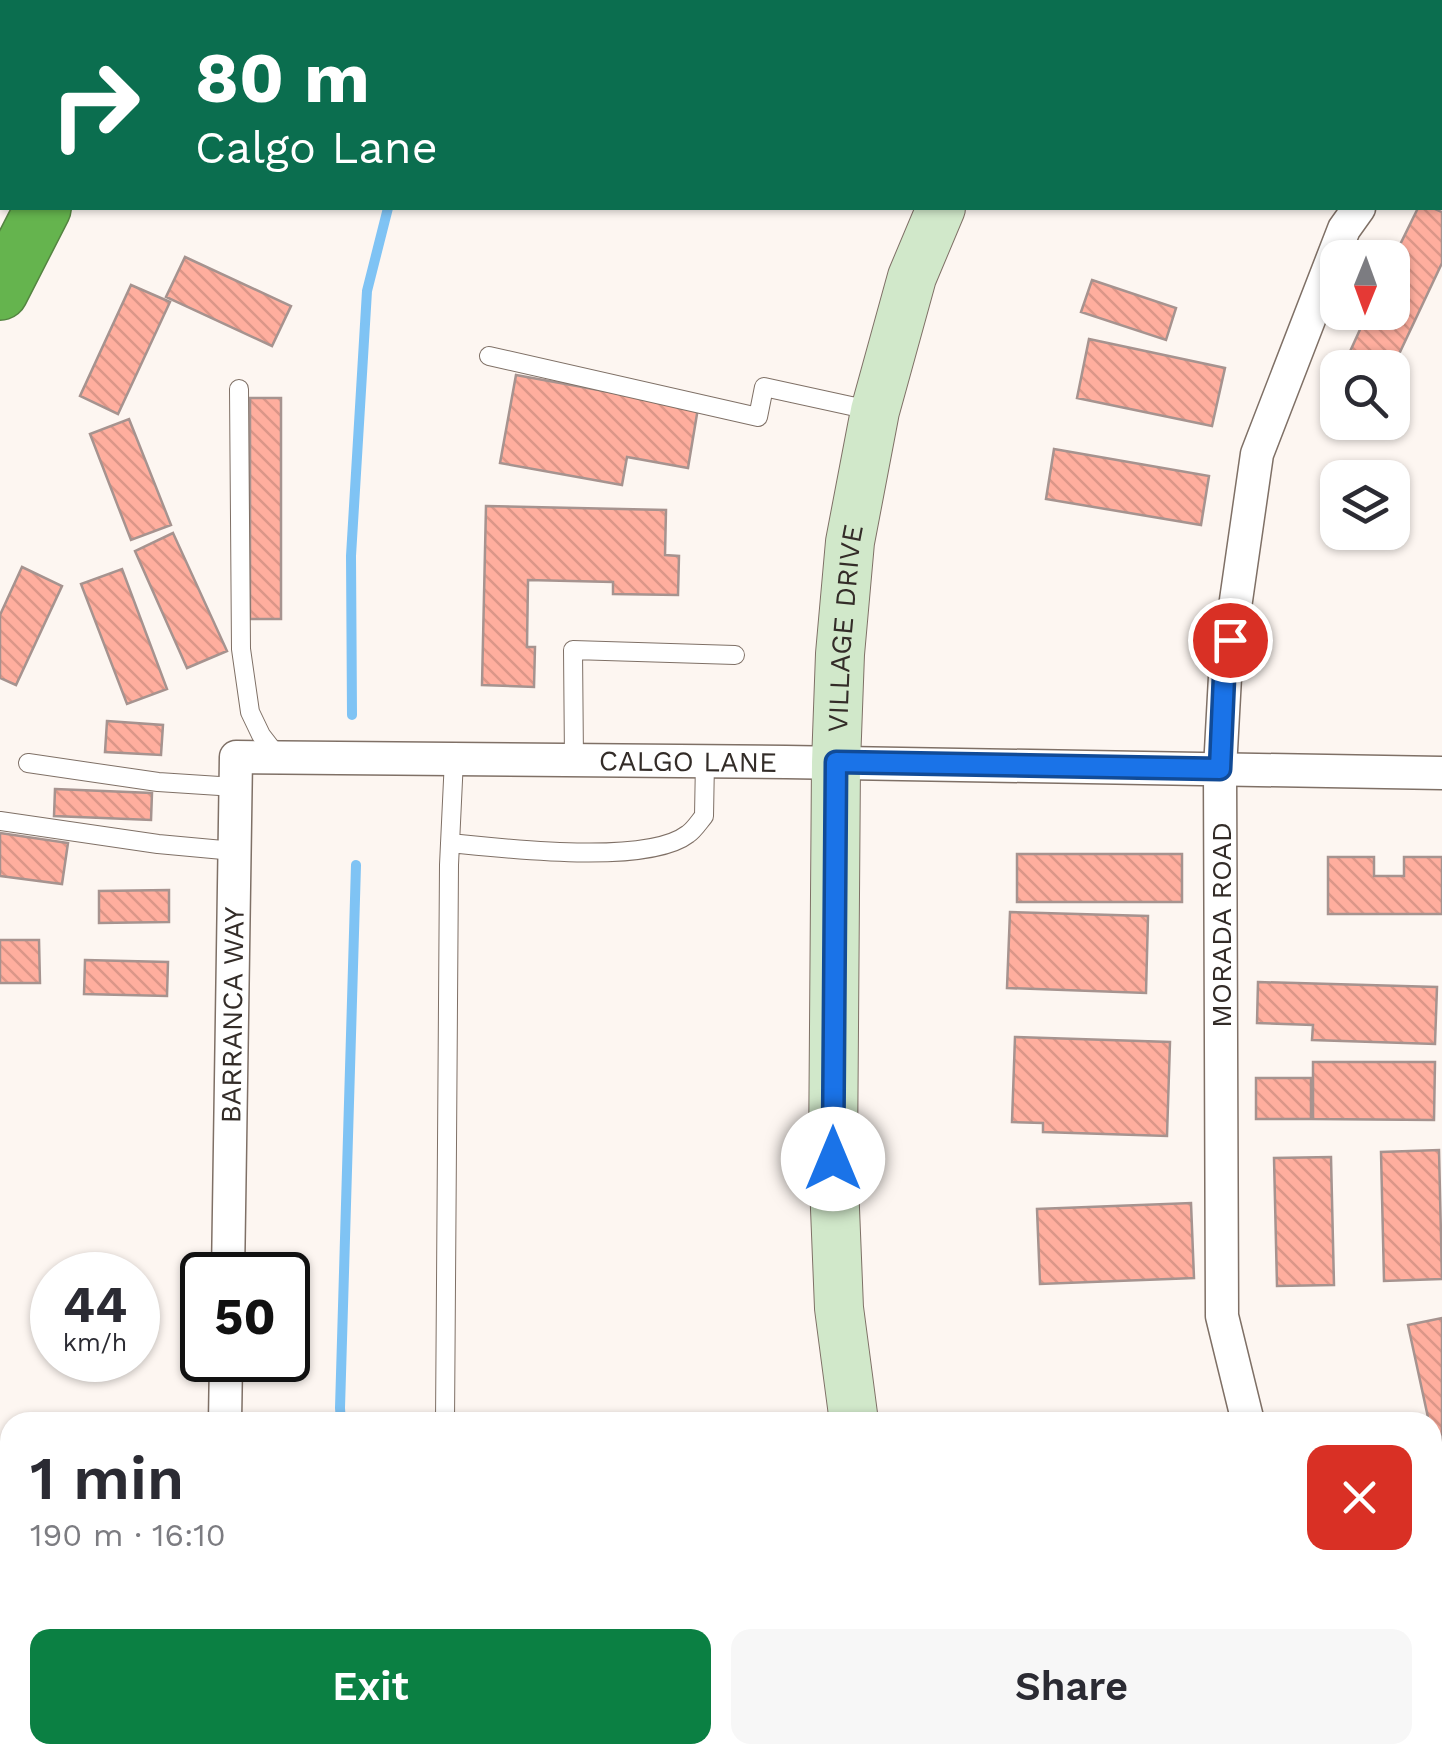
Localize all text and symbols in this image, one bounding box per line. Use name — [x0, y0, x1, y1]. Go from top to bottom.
text: 80 m — [195, 37, 370, 119]
icon: right — [30, 40, 160, 170]
text: Calgo Lane — [195, 121, 438, 174]
north arrow — [1320, 240, 1410, 330]
map controls — [1320, 240, 1410, 550]
button: search — [1320, 350, 1410, 440]
button: layers — [1320, 460, 1410, 550]
street label: VILLAGE DRIVE — [821, 522, 870, 733]
pin — [1188, 598, 1273, 683]
icon: arrive — [1203, 613, 1258, 668]
street label: CALGO LANE — [599, 744, 777, 779]
street label: MORADA ROAD — [1205, 822, 1238, 1028]
street label: BARRANCA WAY — [214, 906, 251, 1124]
position arrow — [781, 1107, 885, 1211]
speed limit sign: 50 — [180, 1252, 310, 1382]
text: 44 — [63, 1275, 127, 1334]
text: km/h — [63, 1328, 127, 1357]
text: 1 min — [30, 1443, 184, 1514]
button: close — [1307, 1445, 1412, 1550]
text: 190 m · 16:10 — [30, 1516, 226, 1554]
button: Exit — [30, 1629, 711, 1744]
button: Share — [731, 1629, 1412, 1744]

